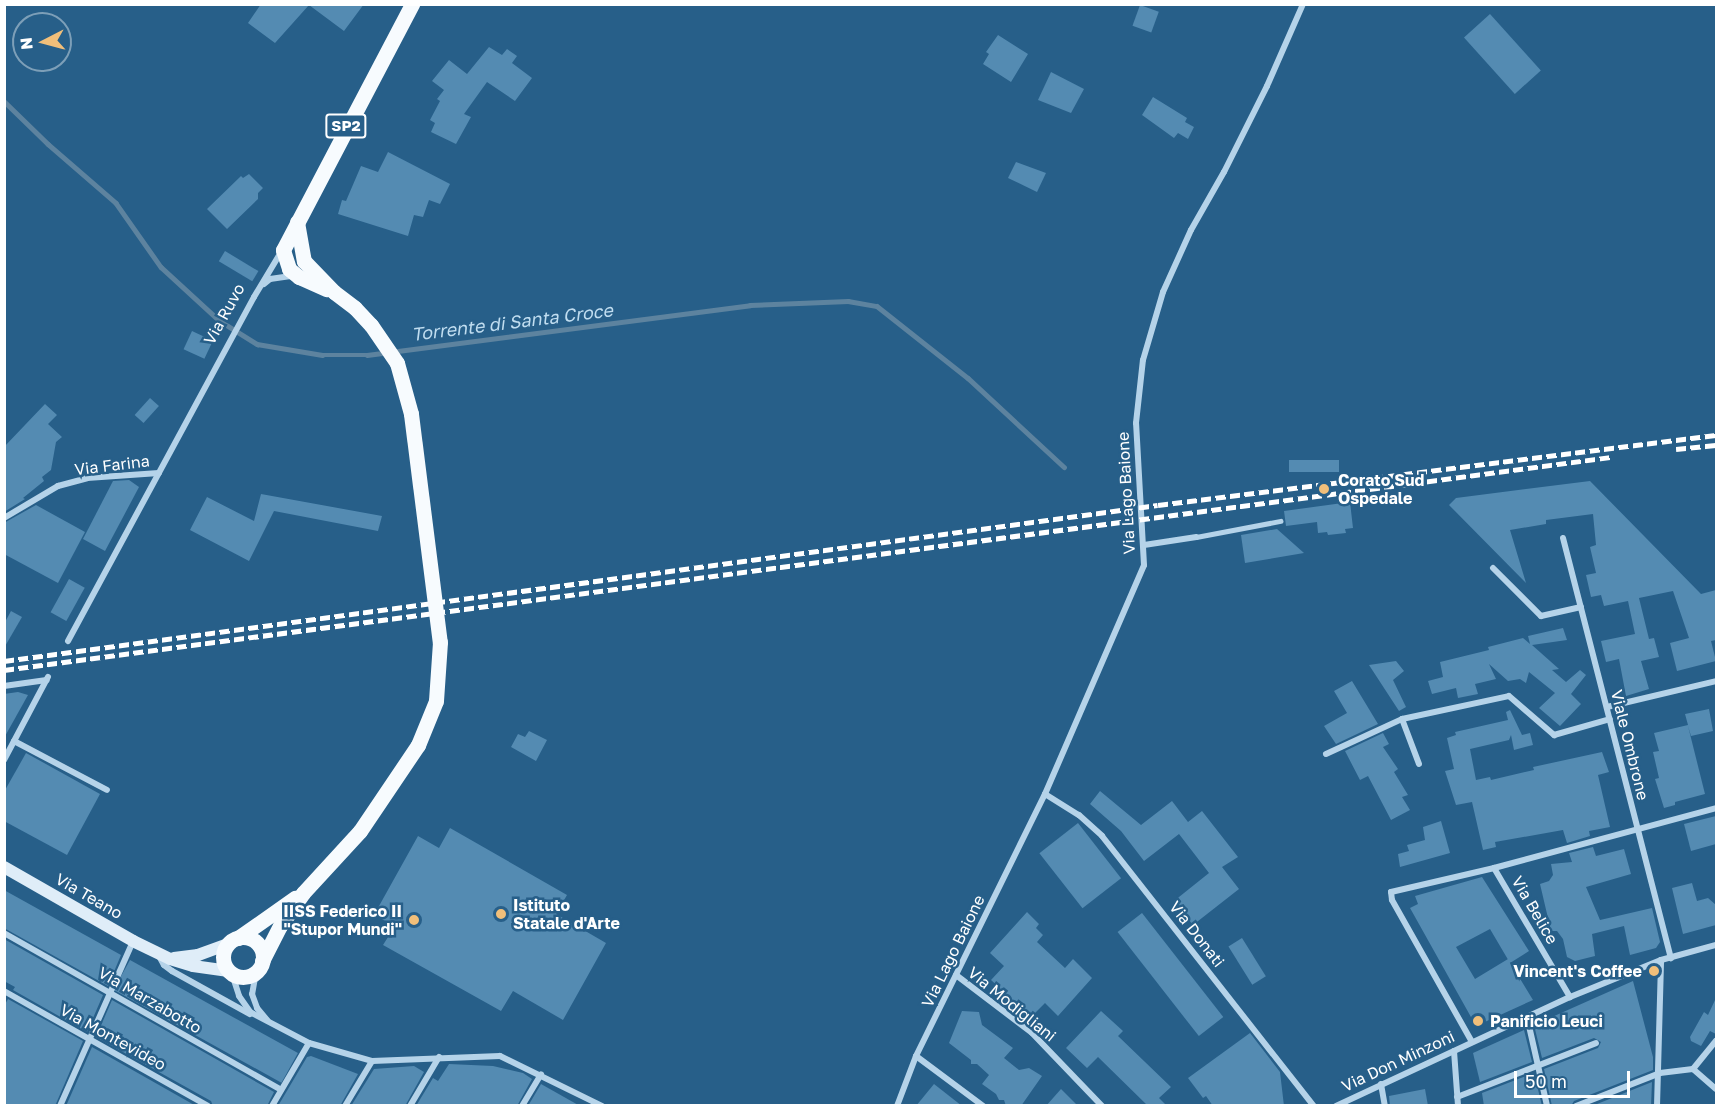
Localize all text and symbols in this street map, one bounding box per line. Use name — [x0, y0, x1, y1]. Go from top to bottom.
north arrow — [12, 12, 72, 72]
text: N — [16, 37, 37, 51]
road number: SP2 — [325, 114, 367, 138]
street label: Via Ruvo — [199, 280, 249, 348]
water label: Torrente di Santa Croce — [410, 299, 614, 345]
street label: Via Lago Baione — [1113, 431, 1139, 555]
street label: Via Farina — [73, 451, 151, 479]
place label: Corato Sud Ospedale — [1338, 470, 1424, 508]
marker: Corato Sud Ospedale — [1315, 480, 1333, 498]
street label: Viale Ombrone — [1607, 688, 1653, 802]
street label: Via Teano — [52, 869, 126, 923]
street label: Via Belice — [1508, 873, 1562, 947]
street label: Via Lago Baione — [918, 892, 988, 1010]
place label: Istituto Statale d'Arte — [513, 895, 620, 933]
street label: Via Donati — [1165, 897, 1229, 971]
place label: IISS Federico II "Stupor Mundi" — [283, 901, 402, 939]
marker: Istituto Statale d'Arte — [494, 907, 508, 921]
marker: IISS Federico II "Stupor Mundi" — [407, 913, 421, 927]
place label: Vincent's Coffee — [1513, 961, 1642, 981]
street label: Via Marzabotto — [95, 963, 205, 1037]
street label: Via Modigliani — [964, 963, 1060, 1045]
marker: Vincent's Coffee — [1647, 964, 1661, 978]
street label: Via Montevideo — [57, 1000, 169, 1074]
place label: Panificio Leuci — [1490, 1011, 1603, 1031]
marker: Panificio Leuci — [1471, 1014, 1485, 1028]
street label: Via Don Minzoni — [1338, 1026, 1458, 1096]
scale bar — [1517, 1059, 1632, 1097]
text: 50 m — [1525, 1070, 1567, 1092]

